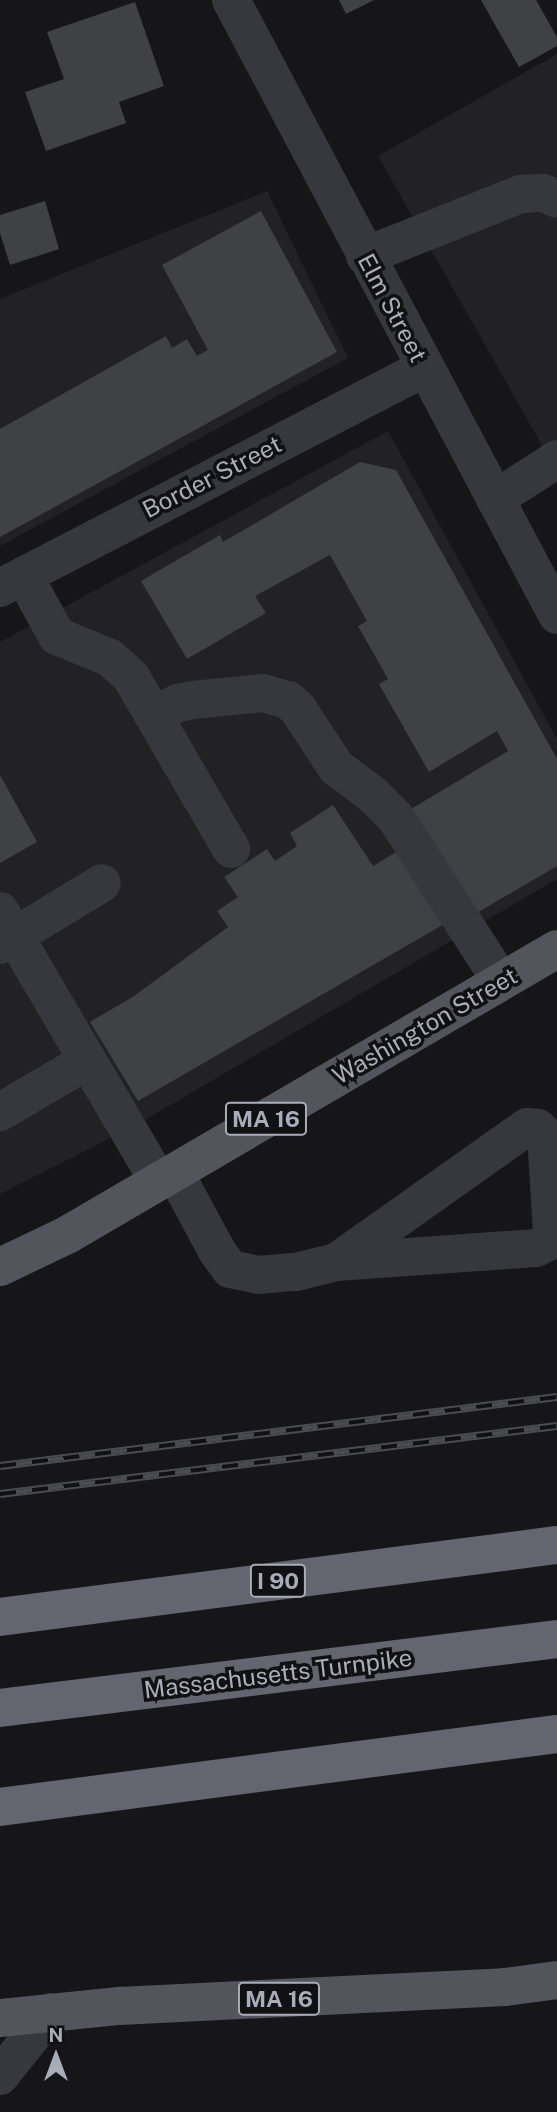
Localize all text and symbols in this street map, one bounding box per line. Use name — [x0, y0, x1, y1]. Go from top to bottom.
street label: Elm Street — [351, 249, 433, 367]
street label: Border Street — [138, 430, 286, 524]
street label: Washington Street — [328, 961, 522, 1091]
road number: MA 16 — [224, 1100, 308, 1138]
road number: I 90 — [248, 1562, 308, 1600]
street label: Massachusetts Turnpike — [142, 1643, 414, 1705]
road number: MA 16 — [237, 1980, 321, 2018]
north arrow — [21, 2021, 91, 2091]
text: N — [49, 2024, 63, 2046]

